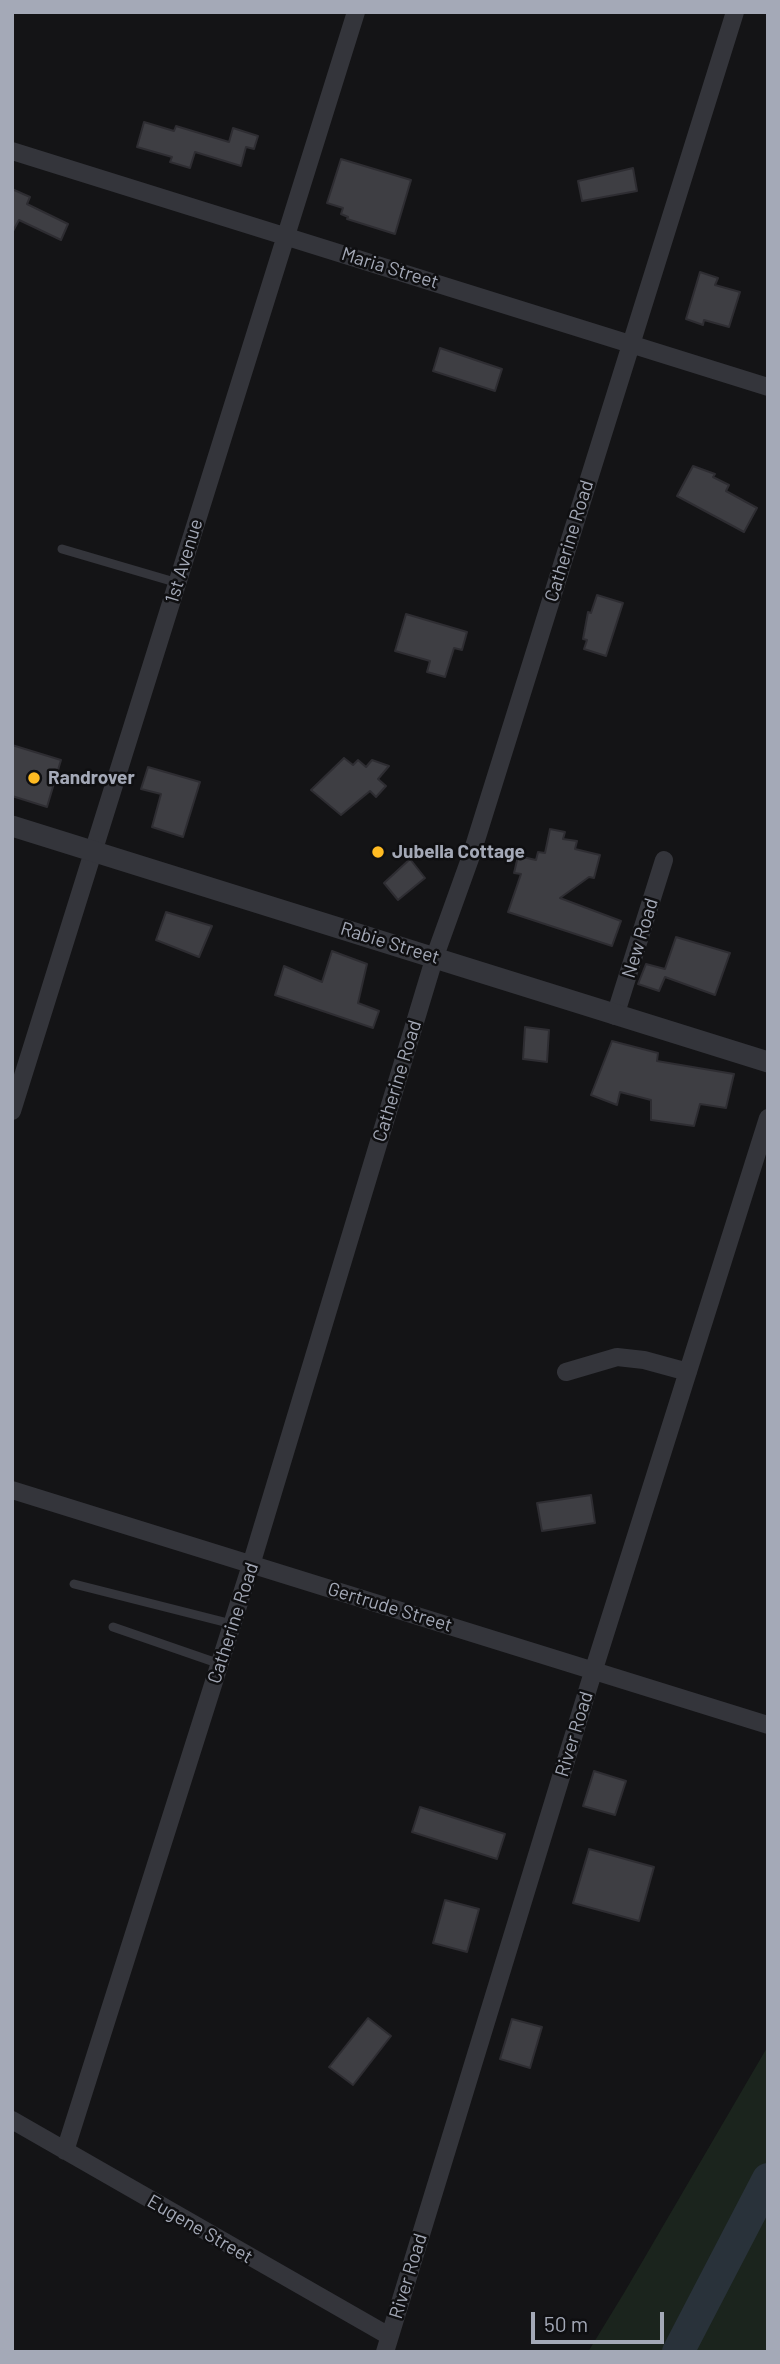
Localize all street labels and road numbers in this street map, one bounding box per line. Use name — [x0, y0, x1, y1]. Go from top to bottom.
street label: Maria Street — [339, 242, 441, 294]
street label: Catherine Road — [540, 477, 598, 605]
street label: 1st Avenue — [160, 516, 208, 606]
street label: New Road — [617, 895, 663, 981]
street label: Rabie Street — [338, 917, 442, 969]
street label: Catherine Road — [368, 1017, 426, 1145]
street label: Catherine Road — [203, 1560, 263, 1686]
street label: Gertrude Street — [325, 1577, 455, 1637]
street label: River Road — [550, 1689, 598, 1779]
street label: Eugene Street — [143, 2190, 257, 2268]
street label: River Road — [384, 2231, 432, 2321]

